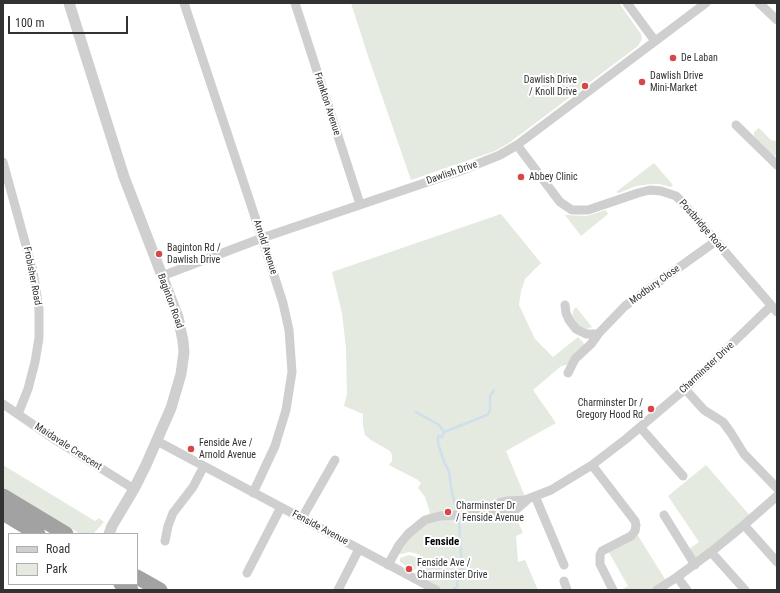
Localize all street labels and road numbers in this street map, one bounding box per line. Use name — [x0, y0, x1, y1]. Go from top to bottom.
street label: Frankton Avenue — [311, 71, 343, 137]
street label: Dawlish Drive — [425, 159, 479, 187]
street label: Postbridge Road — [676, 197, 728, 255]
street label: Arnold Avenue — [250, 218, 280, 276]
street label: Frobisher Road — [20, 246, 44, 306]
street label: Modbury Close — [628, 263, 682, 307]
street label: Baginton Road — [155, 272, 185, 330]
street label: Charminster Drive — [677, 340, 737, 396]
street label: Maidavale Crescent — [32, 421, 104, 473]
street label: Fenside Avenue — [290, 508, 350, 548]

